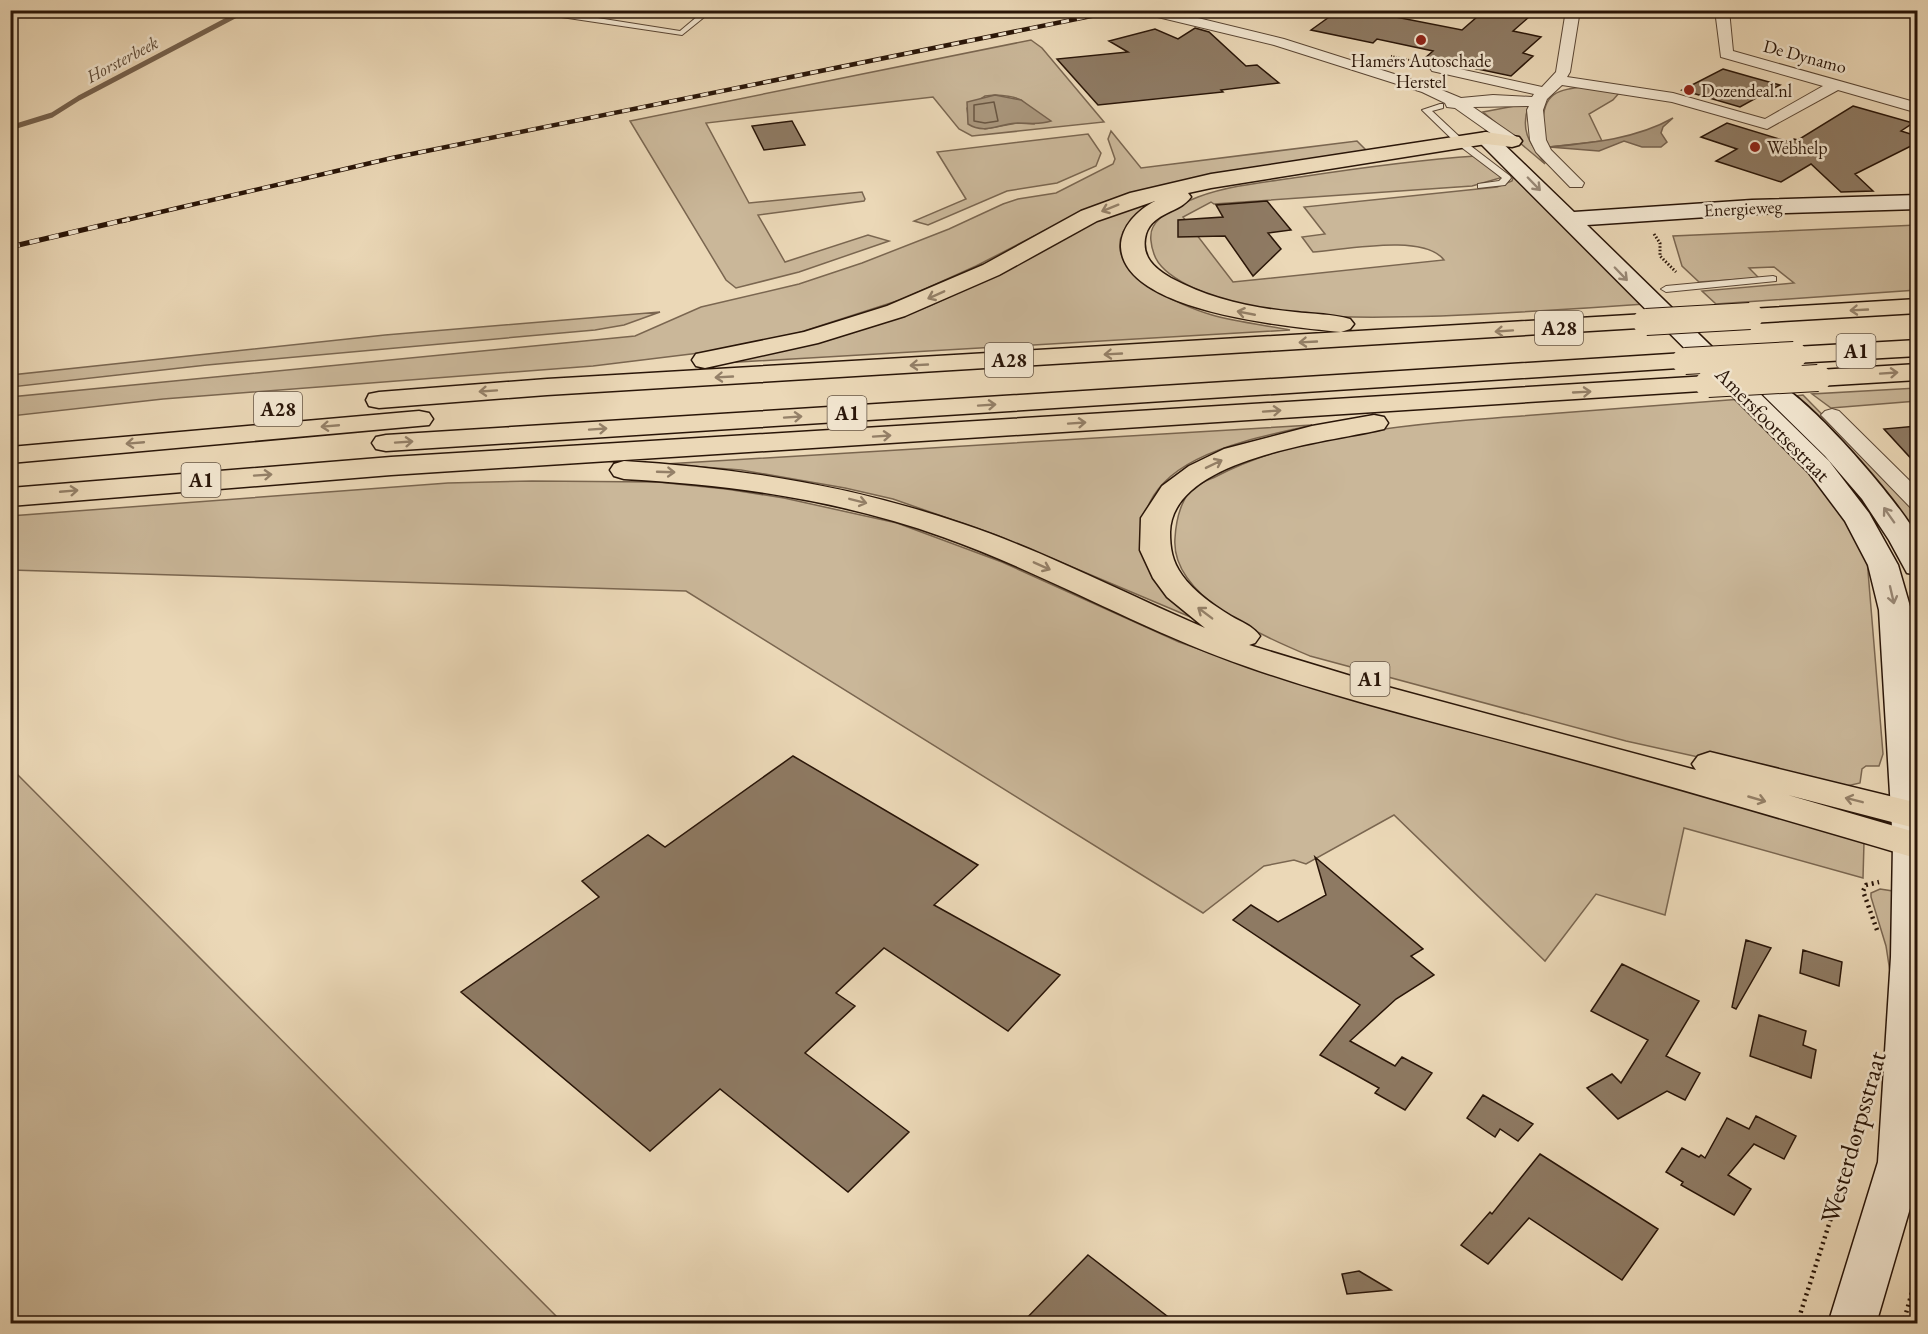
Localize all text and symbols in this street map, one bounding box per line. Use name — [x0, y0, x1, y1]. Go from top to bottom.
water label: Horsterbeek — [81, 30, 162, 88]
marker: Hamers Autoschade Herstel — [1414, 33, 1428, 47]
street label: De Dynamo — [1761, 34, 1849, 78]
place label: Hamers Autoschade Herstel — [1351, 49, 1491, 93]
place label: Dozendeal.nl — [1701, 79, 1792, 102]
marker: Dozendeal.nl — [1682, 83, 1696, 97]
place label: Webhelp — [1767, 136, 1828, 159]
marker: Webhelp — [1748, 140, 1762, 154]
one-way arrow — [1526, 176, 1541, 191]
street label: Energieweg — [1703, 194, 1783, 222]
one-way arrow — [1101, 203, 1120, 214]
one-way arrow — [1614, 266, 1629, 281]
one-way arrow — [927, 291, 945, 302]
one-way arrow — [1849, 304, 1869, 315]
one-way arrow — [1237, 307, 1256, 318]
road number: A28 — [1535, 311, 1583, 345]
one-way arrow — [1494, 326, 1514, 337]
road number: A1 — [1836, 334, 1876, 368]
one-way arrow — [1299, 337, 1319, 348]
road number: A28 — [985, 343, 1033, 377]
one-way arrow — [1104, 348, 1124, 359]
one-way arrow — [909, 360, 929, 371]
street label: Amersfoortsestraat — [1709, 360, 1837, 488]
one-way arrow — [1878, 368, 1898, 379]
one-way arrow — [715, 371, 735, 382]
one-way arrow — [479, 386, 499, 397]
one-way arrow — [1572, 386, 1592, 397]
road number: A28 — [254, 392, 302, 426]
road number: A1 — [828, 396, 866, 430]
one-way arrow — [977, 399, 997, 410]
one-way arrow — [1261, 406, 1281, 417]
one-way arrow — [782, 411, 802, 422]
one-way arrow — [1067, 418, 1087, 429]
one-way arrow — [320, 421, 340, 432]
one-way arrow — [588, 423, 608, 434]
one-way arrow — [872, 430, 892, 441]
one-way arrow — [393, 436, 413, 447]
one-way arrow — [126, 438, 146, 449]
one-way arrow — [1205, 458, 1222, 470]
road number: A1 — [182, 463, 220, 497]
one-way arrow — [656, 466, 676, 477]
one-way arrow — [253, 469, 273, 480]
one-way arrow — [58, 485, 78, 496]
one-way arrow — [849, 496, 868, 508]
one-way arrow — [1883, 507, 1895, 524]
one-way arrow — [1033, 562, 1051, 573]
one-way arrow — [1887, 584, 1898, 604]
one-way arrow — [1197, 607, 1213, 619]
road number: A1 — [1350, 662, 1390, 696]
one-way arrow — [1845, 793, 1864, 805]
one-way arrow — [1747, 794, 1766, 806]
street label: Westerdorpsstraat — [1812, 1047, 1894, 1227]

